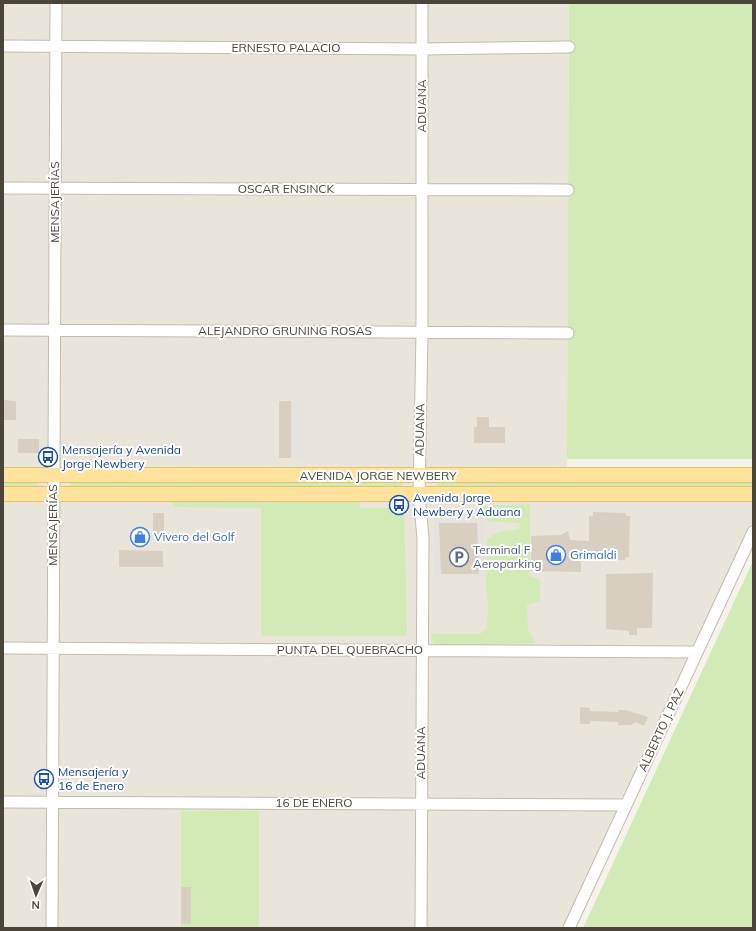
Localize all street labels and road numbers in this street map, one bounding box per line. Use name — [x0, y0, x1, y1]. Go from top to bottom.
street label: ERNESTO PALACIO — [232, 40, 341, 55]
street label: ADUANA — [414, 79, 429, 133]
street label: MENSAJERÍAS — [47, 161, 62, 243]
street label: OSCAR ENSINCK — [238, 181, 335, 196]
street label: ALEJANDRO GRUNING ROSAS — [198, 323, 372, 338]
street label: ADUANA — [412, 403, 427, 457]
street label: AVENIDA JORGE NEWBERY — [300, 468, 457, 483]
street label: MENSAJERÍAS — [45, 484, 60, 566]
street label: PUNTA DEL QUEBRACHO — [277, 642, 423, 657]
street label: ALBERTO J. PAZ — [635, 686, 686, 774]
street label: ADUANA — [413, 726, 428, 780]
street label: 16 DE ENERO — [275, 795, 353, 810]

